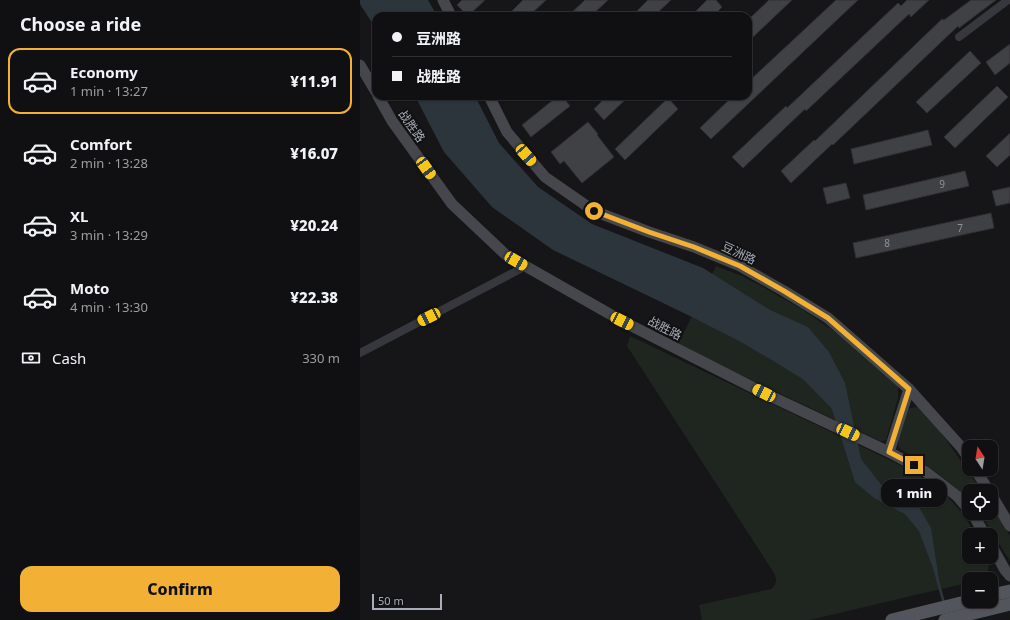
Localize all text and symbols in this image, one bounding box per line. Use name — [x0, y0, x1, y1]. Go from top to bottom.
text: Choose a ride — [20, 12, 141, 36]
text: 豆洲路 — [416, 28, 461, 48]
text: Economy — [70, 62, 138, 82]
icon: car — [22, 63, 58, 99]
text: 战胜路 — [416, 66, 461, 86]
text: ¥11.91 — [290, 71, 338, 91]
text: 1 min · 13:27 — [70, 82, 148, 100]
street label: 战胜路 — [395, 106, 429, 146]
text: Comfort — [70, 134, 132, 154]
icon: car — [22, 135, 58, 171]
car — [514, 142, 538, 168]
text: ¥16.07 — [290, 143, 338, 163]
text: 2 min · 13:28 — [70, 154, 148, 172]
car — [414, 155, 438, 181]
house number: 9 — [939, 177, 945, 191]
route start — [585, 202, 603, 220]
text: XL — [70, 206, 88, 226]
icon: car — [22, 207, 58, 243]
text: ¥20.24 — [290, 215, 338, 235]
house number: 7 — [957, 221, 963, 235]
text: 3 min · 13:29 — [70, 226, 148, 244]
house number: 8 — [884, 236, 890, 250]
street label: 豆洲路 — [719, 238, 759, 268]
car — [503, 250, 529, 272]
text: Moto — [70, 278, 109, 298]
icon: car — [22, 279, 58, 315]
text: ¥22.38 — [290, 287, 338, 307]
text: 4 min · 13:30 — [70, 298, 148, 316]
car — [416, 306, 442, 328]
car — [609, 310, 635, 332]
street label: 战胜路 — [645, 312, 685, 344]
icon: cash — [20, 347, 42, 369]
text: Cash — [52, 348, 86, 368]
text: 330 m — [302, 349, 340, 367]
car — [751, 382, 777, 404]
car — [835, 421, 861, 443]
north arrow — [962, 440, 998, 476]
map controls — [962, 440, 998, 608]
route end — [905, 456, 923, 474]
callout: 1 min — [881, 479, 947, 507]
text: 1 min — [896, 484, 932, 502]
button: locate — [962, 484, 998, 520]
button: + — [962, 528, 998, 564]
button: Confirm — [20, 566, 340, 612]
button: − — [962, 572, 998, 608]
scale bar — [372, 592, 442, 611]
text: 50 m — [378, 593, 404, 608]

